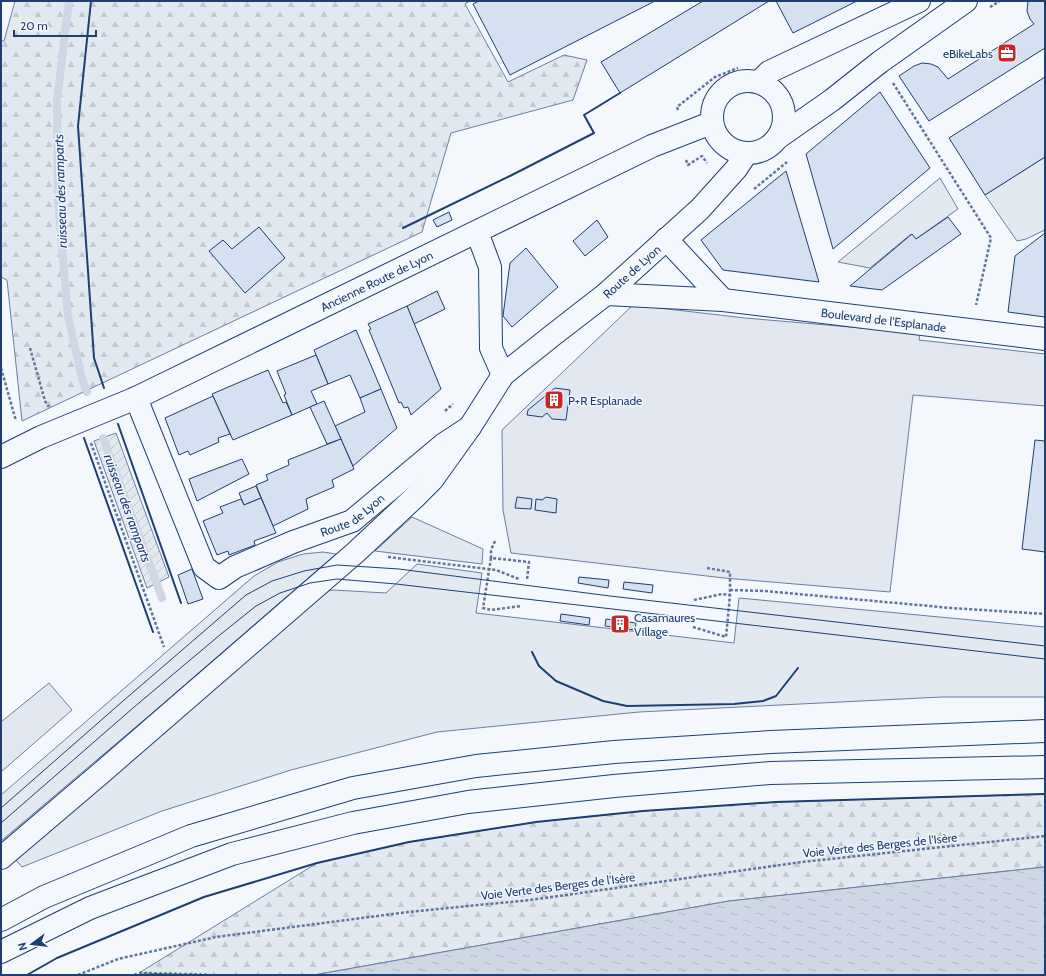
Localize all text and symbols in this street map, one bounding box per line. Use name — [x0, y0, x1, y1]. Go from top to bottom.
scale bar — [14, 12, 96, 38]
text: 20 m — [20, 18, 48, 33]
office icon: eBikeLabs — [996, 42, 1018, 64]
place label: eBikeLabs — [943, 46, 993, 61]
water label: ruisseau des ramparts — [50, 134, 70, 248]
street label: Route de Lyon — [599, 241, 664, 301]
street label: Ancienne Route de Lyon — [318, 247, 435, 314]
street label: Boulevard de l'Esplanade — [820, 304, 947, 334]
building icon: P+R Esplanade — [543, 389, 565, 411]
place label: P+R Esplanade — [568, 393, 642, 408]
water label: ruisseau des ramparts — [101, 452, 155, 564]
street label: Route de Lyon — [318, 490, 387, 539]
place label: Casamaures Village — [634, 610, 695, 639]
building icon: Casamaures Village — [609, 613, 631, 635]
street label: Voie Verte des Berges de l'Isère — [802, 829, 958, 861]
street label: Voie Verte des Berges de l'Isère — [480, 869, 636, 903]
north arrow — [12, 924, 52, 964]
text: N — [15, 941, 30, 952]

